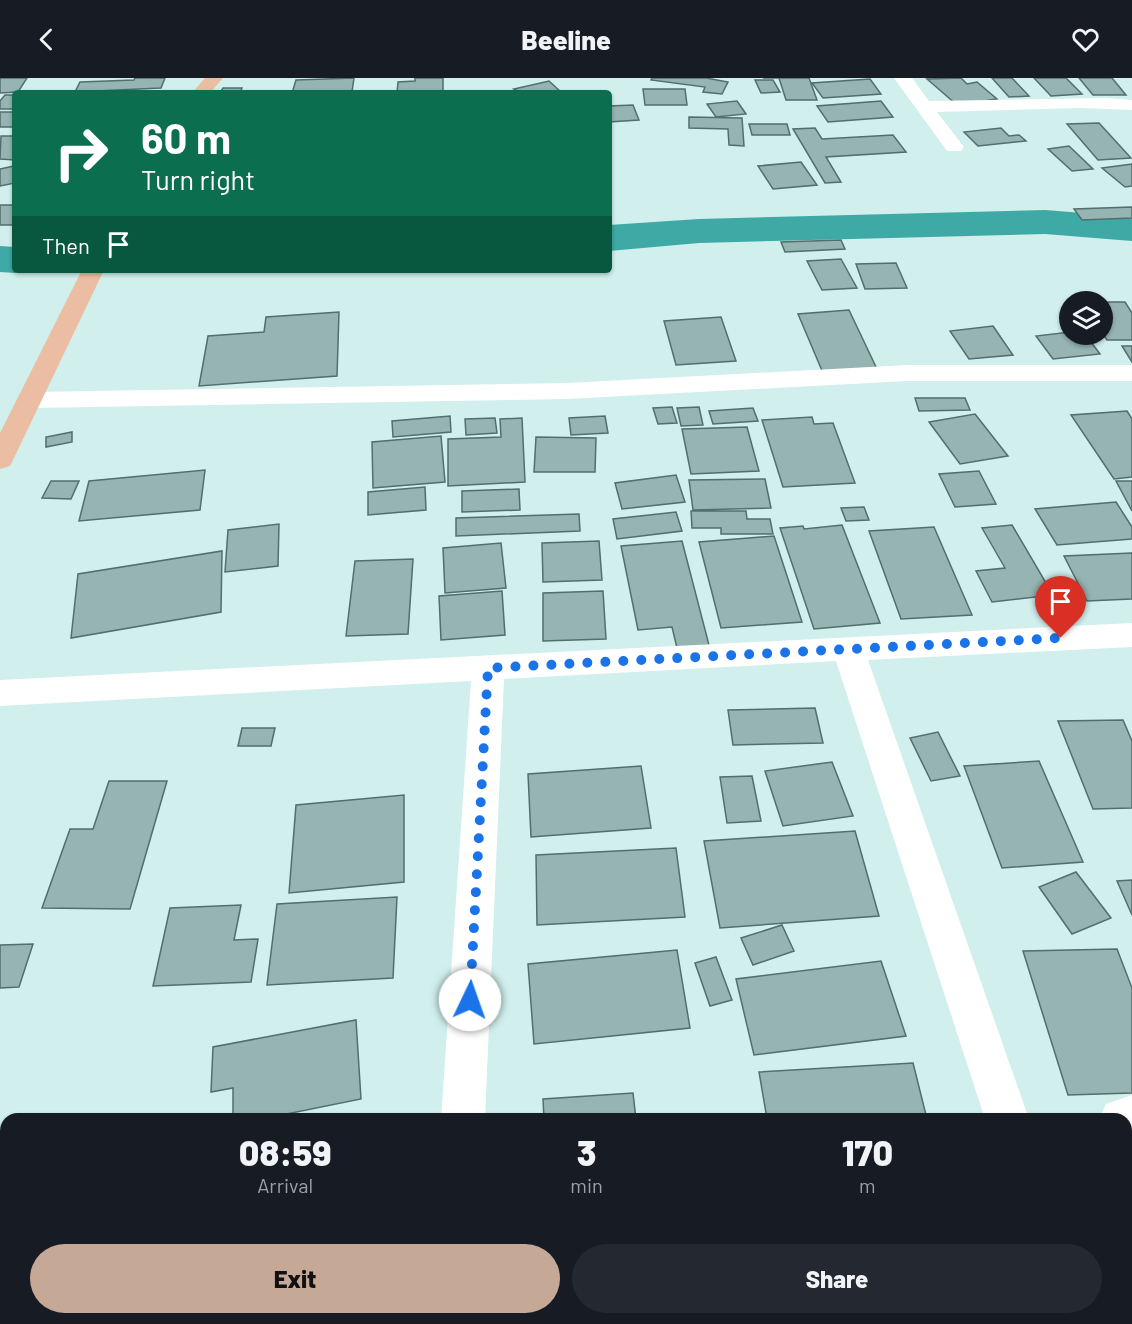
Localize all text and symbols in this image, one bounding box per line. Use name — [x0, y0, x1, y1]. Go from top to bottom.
icon: back — [30, 23, 63, 56]
text: Beeline — [521, 23, 611, 55]
icon: heart — [1069, 23, 1102, 56]
text: 60 m — [141, 112, 231, 162]
icon: right — [42, 114, 120, 192]
text: Turn right — [141, 163, 255, 195]
icon: arrive — [102, 228, 135, 261]
text: Then — [42, 232, 90, 258]
map controls — [1059, 291, 1113, 345]
button: layers — [1059, 291, 1113, 345]
pin — [1035, 576, 1086, 638]
icon: arrive — [1044, 585, 1077, 618]
position arrow — [438, 968, 502, 1032]
text: 08:59 — [239, 1130, 332, 1173]
text: 3 — [577, 1130, 596, 1173]
text: 170 — [842, 1130, 893, 1173]
text: Arrival — [257, 1173, 313, 1197]
text: min — [570, 1173, 603, 1197]
text: m — [859, 1173, 876, 1197]
button: Exit — [30, 1244, 560, 1313]
button: Share — [572, 1244, 1102, 1313]

